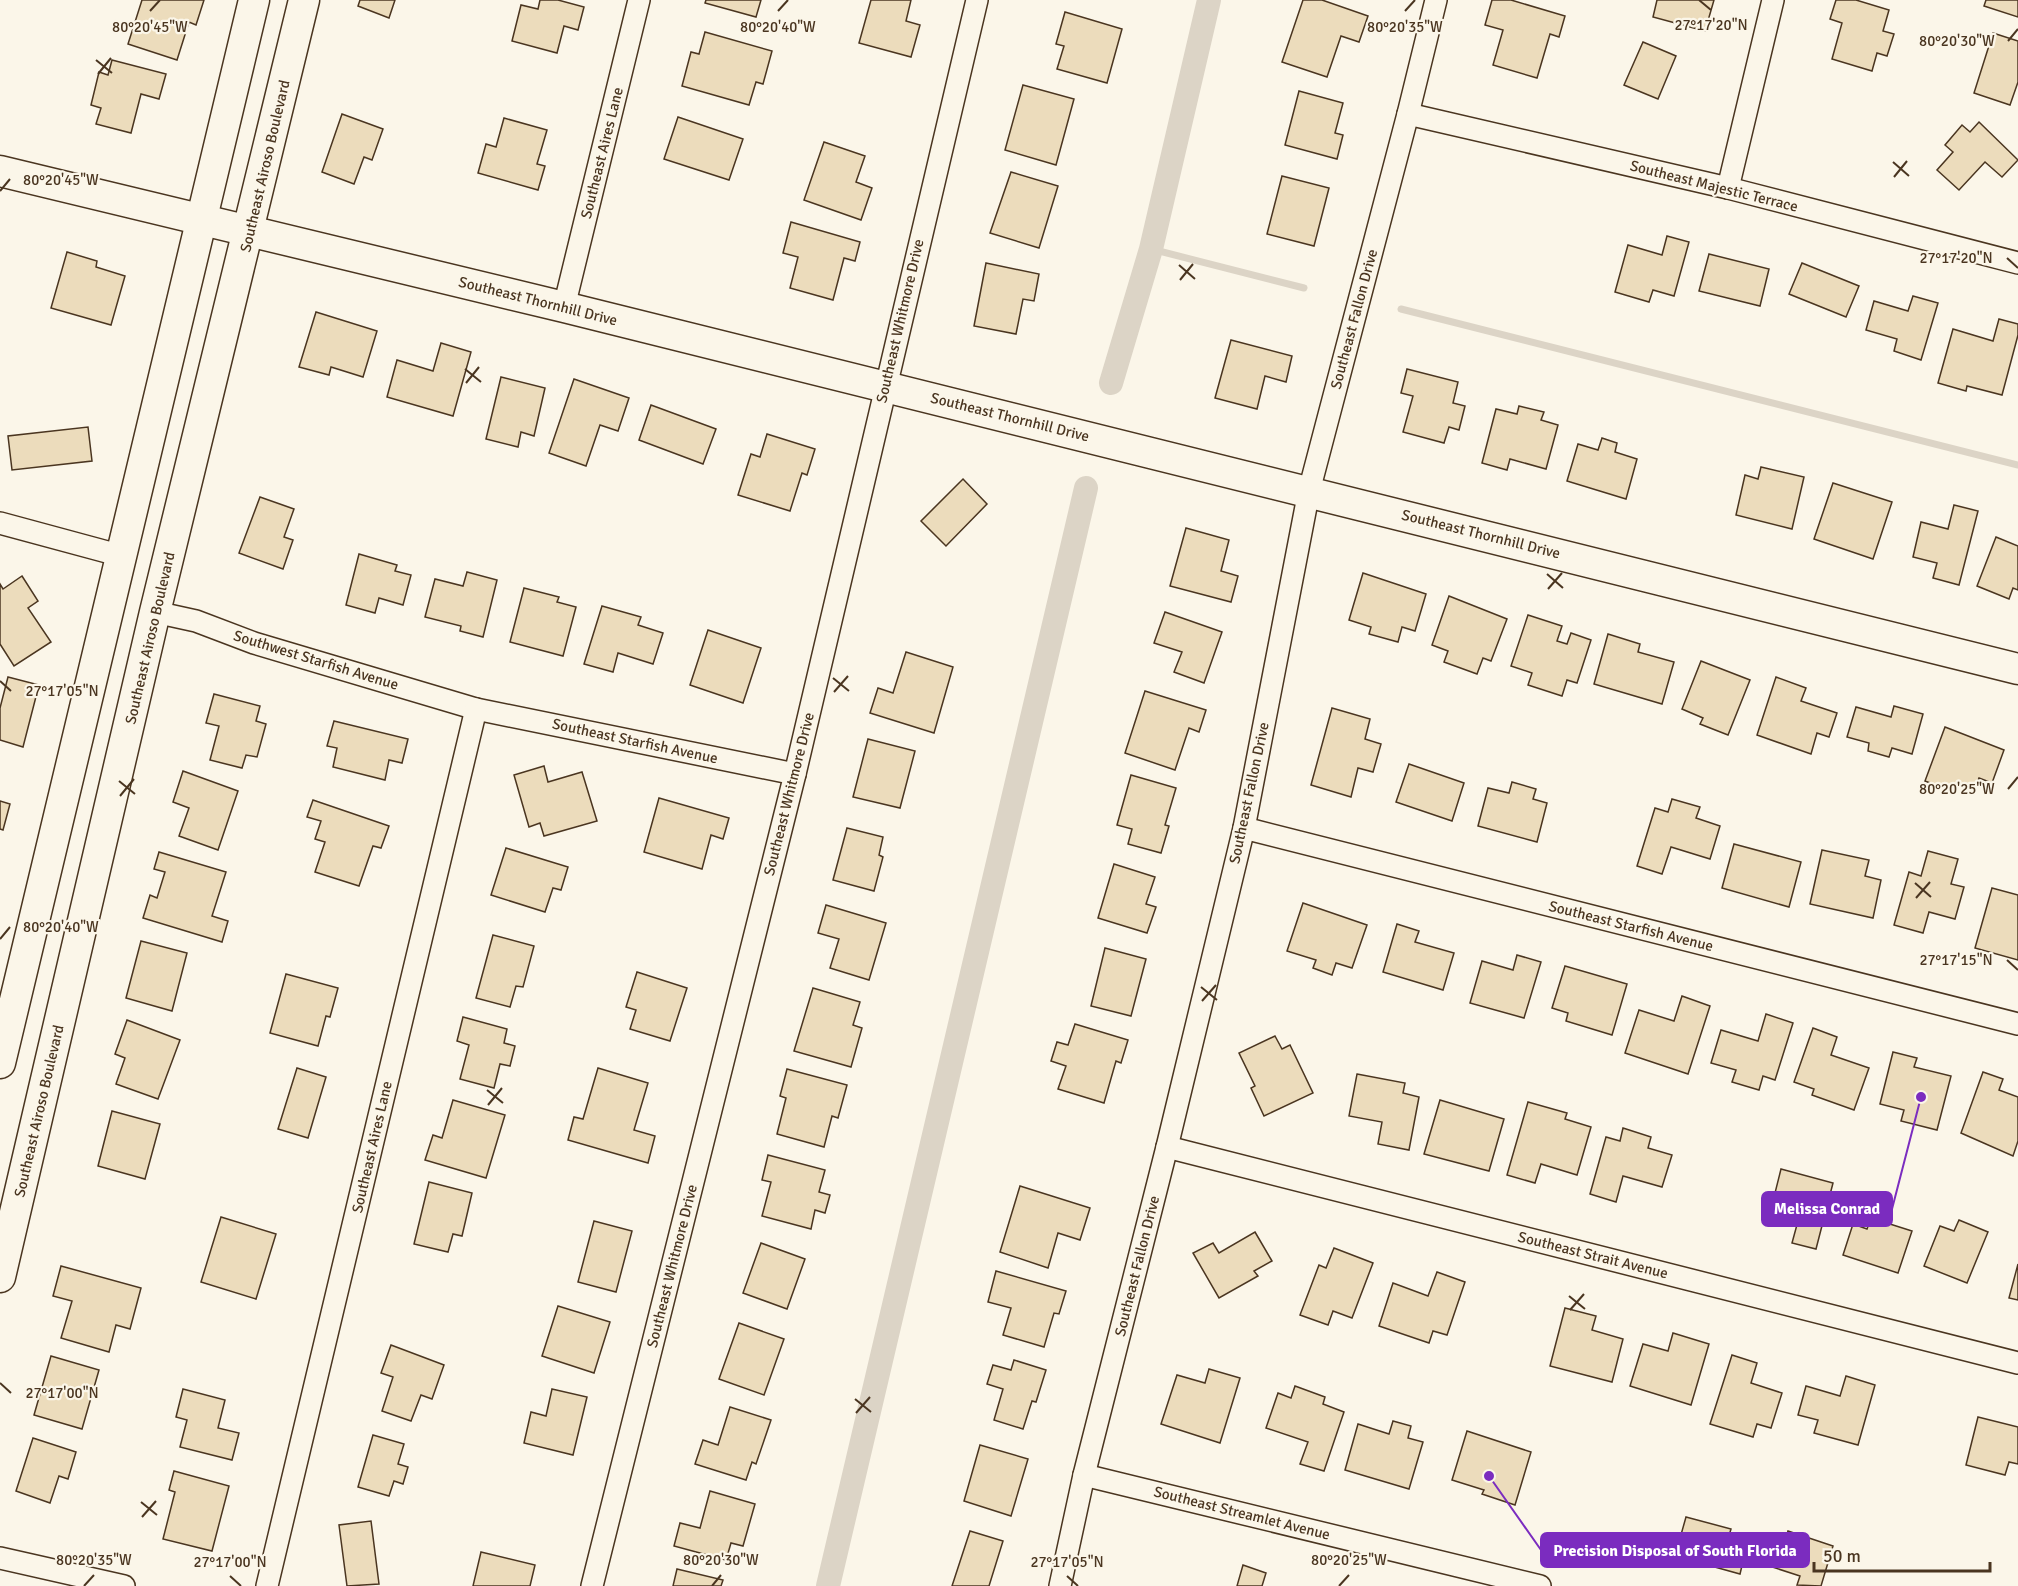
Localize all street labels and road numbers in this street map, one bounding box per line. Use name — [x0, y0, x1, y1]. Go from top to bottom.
street label: Southeast Airoso Boulevard — [236, 78, 294, 254]
street label: Southeast Aires Lane — [577, 85, 627, 221]
street label: Southeast Majestic Terrace — [1628, 156, 1800, 216]
street label: Southeast Whitmore Drive — [872, 237, 928, 405]
street label: Southeast Fallon Drive — [1327, 247, 1381, 391]
street label: Southeast Thornhill Drive — [457, 273, 619, 329]
street label: Southeast Thornhill Drive — [929, 389, 1091, 445]
street label: Southeast Thornhill Drive — [1400, 506, 1562, 562]
street label: Southeast Airoso Boulevard — [121, 550, 179, 726]
street label: Southwest Starfish Avenue — [231, 626, 401, 694]
street label: Southeast Whitmore Drive — [760, 711, 818, 877]
street label: Southeast Starfish Avenue — [551, 715, 719, 767]
street label: Southeast Fallon Drive — [1225, 721, 1273, 865]
street label: Southeast Starfish Avenue — [1547, 897, 1715, 955]
street label: Southeast Airoso Boulevard — [10, 1023, 68, 1199]
street label: Southeast Aires Lane — [348, 1079, 396, 1215]
street label: Southeast Whitmore Drive — [643, 1183, 701, 1349]
street label: Southeast Fallon Drive — [1111, 1194, 1163, 1338]
street label: Southeast Strait Avenue — [1516, 1228, 1670, 1282]
street label: Southeast Streamlet Avenue — [1152, 1482, 1332, 1544]

